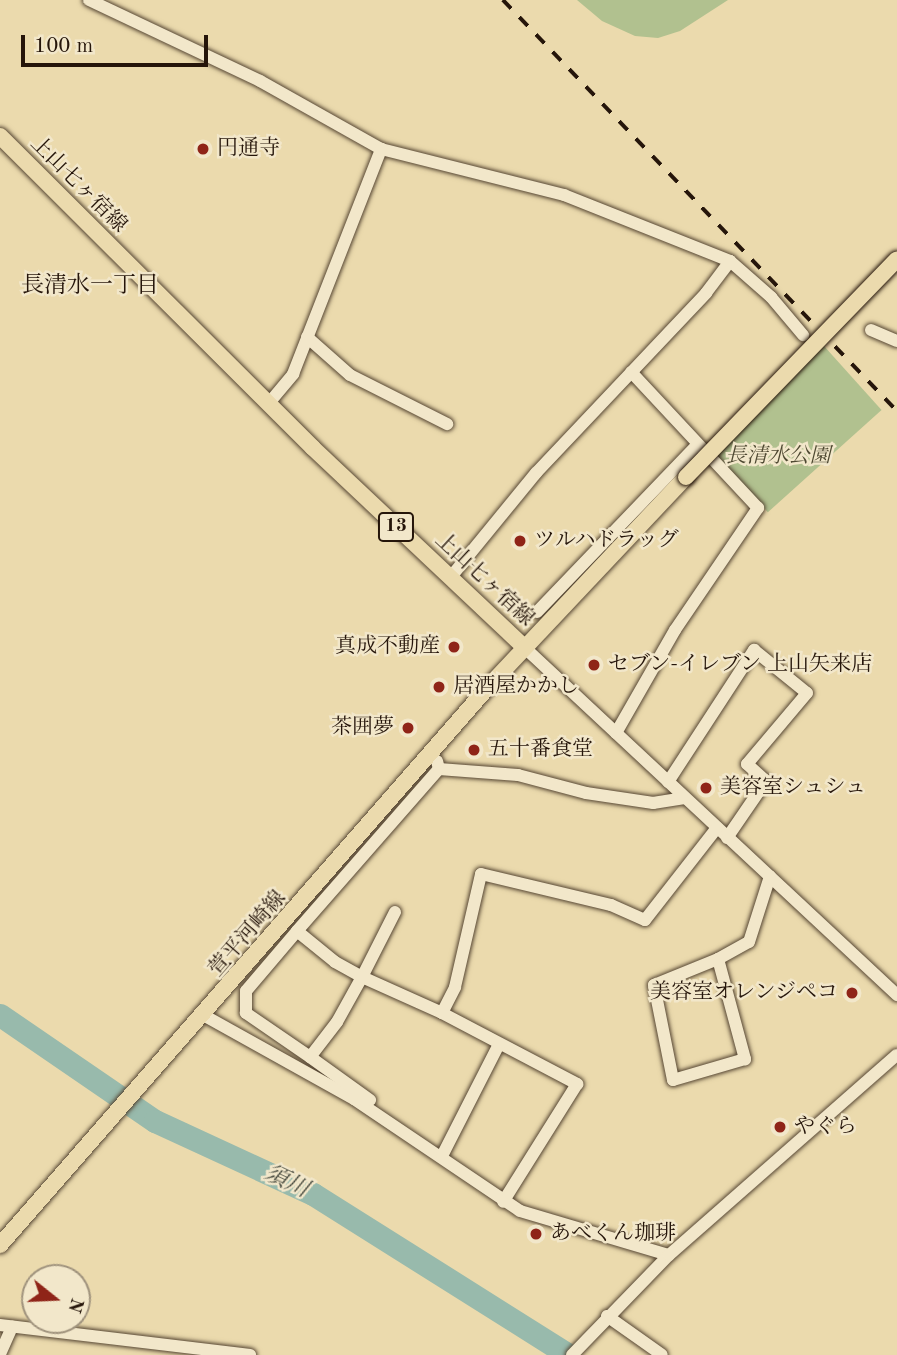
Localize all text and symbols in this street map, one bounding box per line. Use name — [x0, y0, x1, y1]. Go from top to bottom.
scale bar — [24, 21, 212, 65]
text: 100 m — [34, 36, 93, 57]
street label: 上山七ヶ宿線 — [25, 132, 131, 238]
place label: 円通寺 — [217, 136, 280, 162]
marker: 円通寺 — [195, 141, 211, 157]
district label: 長清水一丁目 — [21, 272, 159, 300]
park label: 長清水公園 — [726, 444, 830, 470]
road number: 13 — [377, 512, 415, 542]
street label: 上山七ヶ宿線 — [429, 528, 539, 632]
place label: ツルハドラッグ — [534, 528, 681, 554]
marker: ツルハドラッグ — [512, 533, 528, 549]
place label: 真成不動産 — [335, 634, 440, 660]
marker: 真成不動産 — [446, 639, 462, 655]
place label: セブン-イレブン 上山矢来店 — [608, 652, 874, 678]
marker: セブン-イレブン 上山矢来店 — [586, 657, 602, 673]
place label: 居酒屋かかし — [453, 674, 579, 700]
marker: 居酒屋かかし — [431, 679, 447, 695]
place label: 茶囲夢 — [331, 715, 394, 741]
marker: 茶囲夢 — [400, 720, 416, 736]
place label: 五十番食堂 — [488, 737, 593, 763]
marker: 五十番食堂 — [466, 742, 482, 758]
place label: 美容室シュシュ — [720, 775, 867, 801]
marker: 美容室シュシュ — [698, 780, 714, 796]
street label: 萱平河崎線 — [204, 886, 292, 982]
place label: 美容室オレンジペコ — [649, 980, 838, 1006]
marker: 美容室オレンジペコ — [844, 985, 860, 1001]
place label: やぐら — [794, 1114, 857, 1140]
marker: やぐら — [772, 1119, 788, 1135]
water label: 須川 — [259, 1160, 313, 1204]
place label: あべくん珈琲 — [550, 1221, 676, 1247]
marker: あべくん珈琲 — [528, 1226, 544, 1242]
north arrow — [21, 1264, 91, 1334]
text: N — [63, 1295, 86, 1315]

